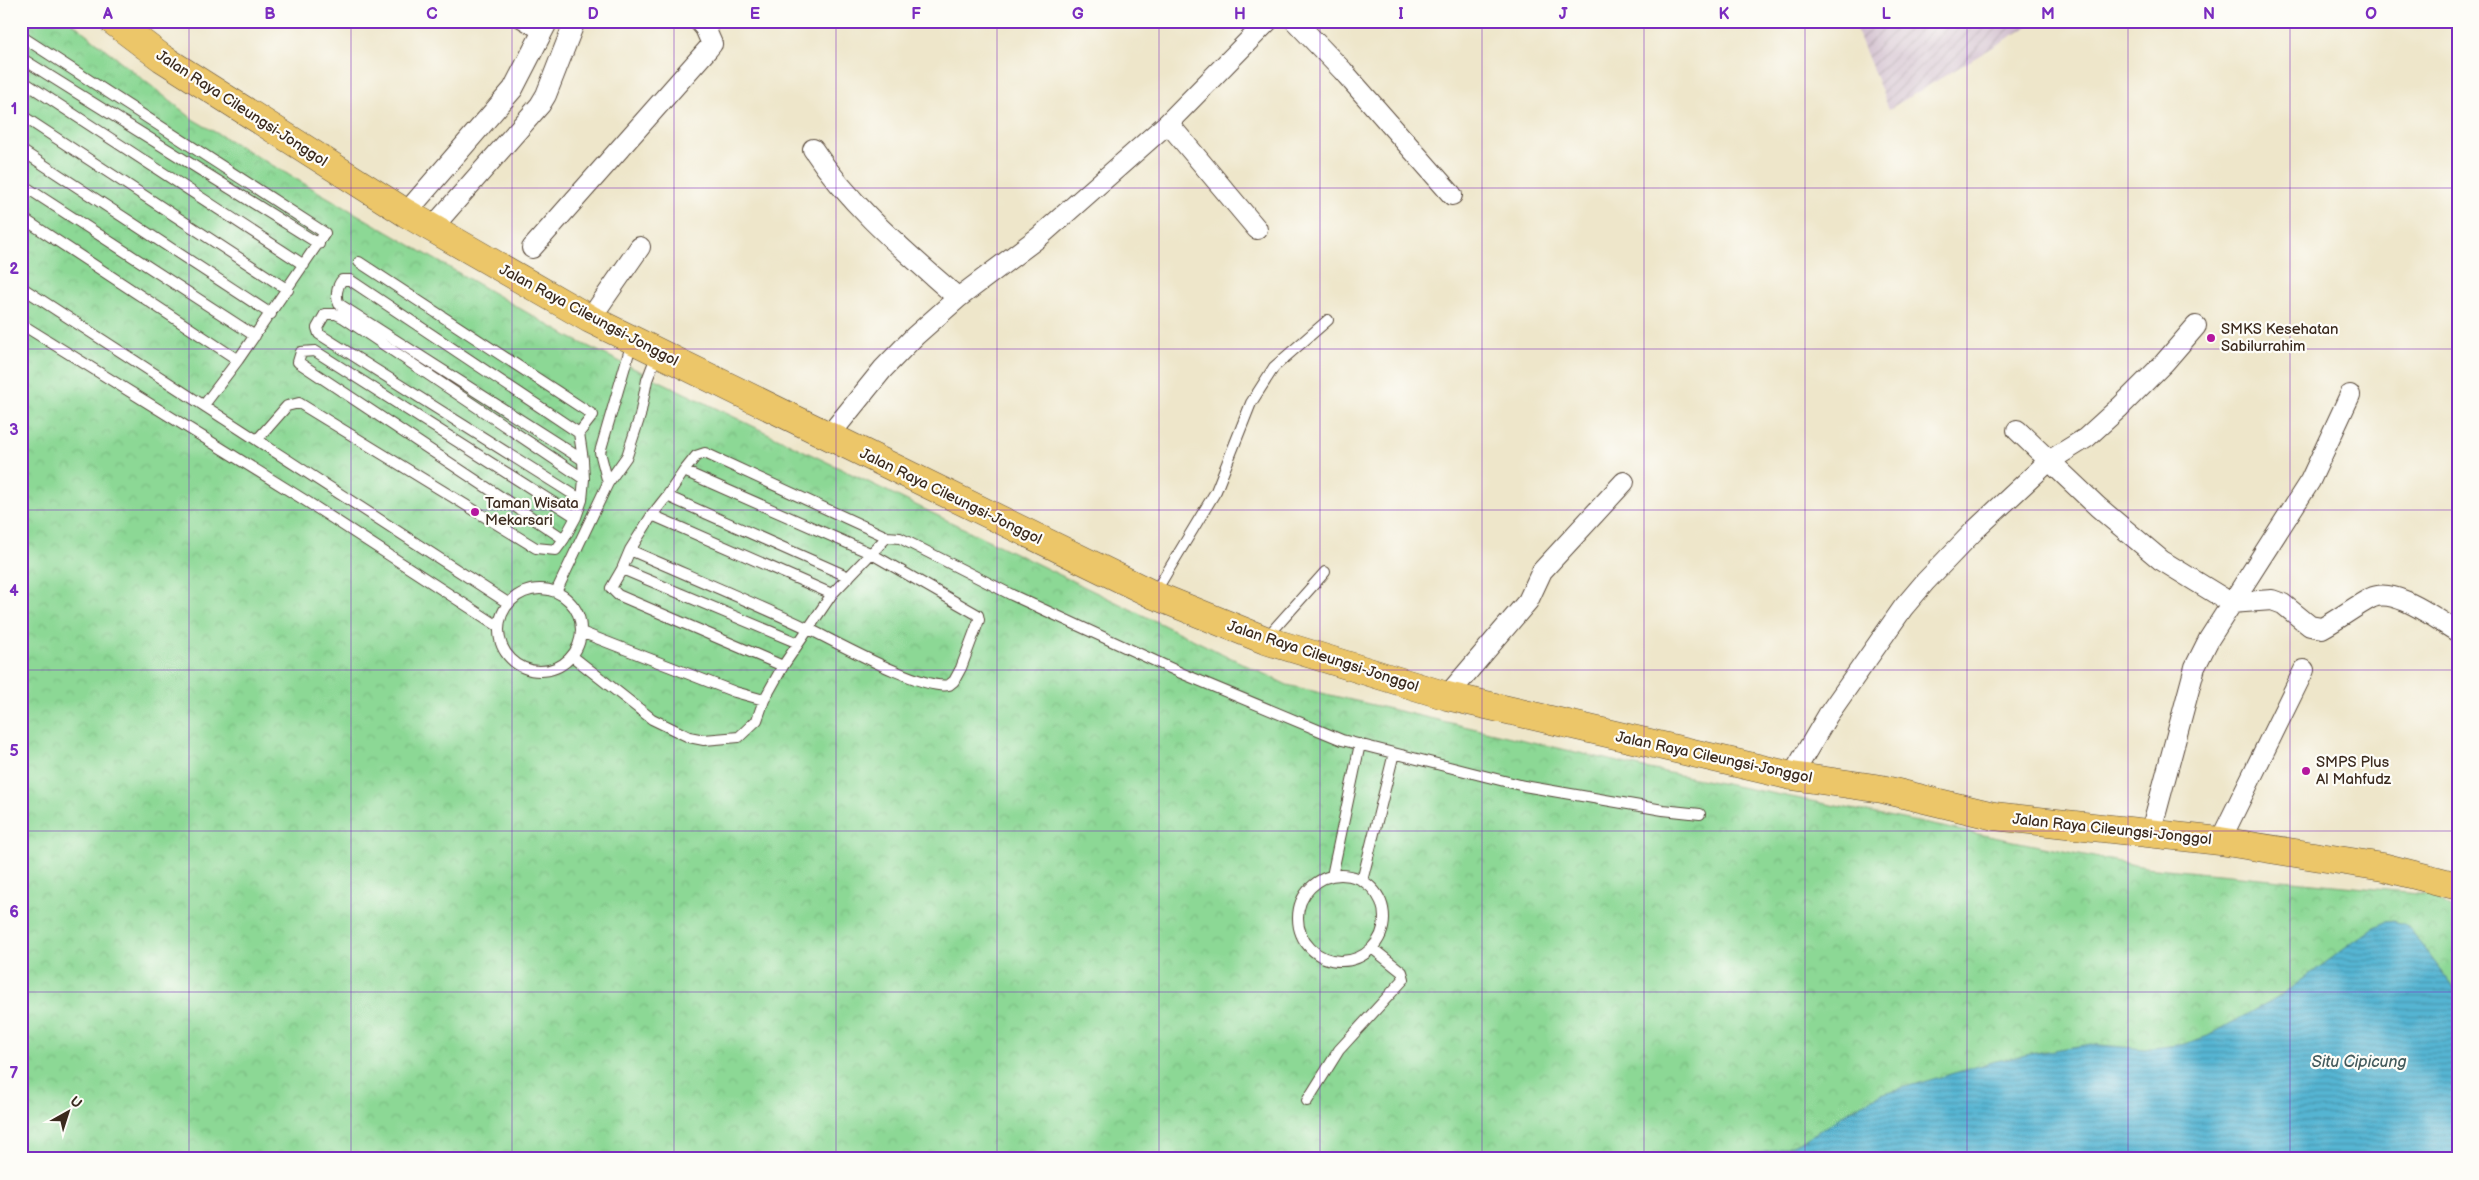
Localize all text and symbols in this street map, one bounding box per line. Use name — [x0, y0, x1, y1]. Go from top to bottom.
text: A — [102, 5, 113, 24]
text: B — [264, 5, 276, 24]
text: C — [426, 5, 438, 24]
text: D — [587, 5, 599, 24]
text: E — [750, 5, 760, 24]
text: F — [911, 5, 921, 24]
text: G — [1072, 5, 1084, 24]
text: H — [1234, 5, 1246, 24]
text: I — [1398, 5, 1404, 24]
text: J — [1559, 5, 1568, 24]
text: K — [1719, 5, 1730, 24]
text: L — [1881, 5, 1891, 24]
text: M — [2041, 5, 2055, 24]
text: N — [2203, 5, 2215, 24]
text: O — [2365, 5, 2377, 24]
street label: Jalan Raya Cileungsi-Jonggol — [153, 46, 331, 171]
text: 1 — [11, 100, 17, 119]
text: 2 — [9, 260, 19, 279]
street label: Jalan Raya Cileungsi-Jonggol — [496, 260, 682, 371]
place label: SMKS Kesehatan Sabilurrahim — [2221, 320, 2338, 356]
marker: SMKS Kesehatan Sabilurrahim — [2205, 332, 2217, 344]
text: 3 — [9, 421, 19, 440]
street label: Jalan Raya Cileungsi-Jonggol — [857, 444, 1045, 549]
place label: Taman Wisata Mekarsari — [485, 494, 579, 530]
marker: Taman Wisata Mekarsari — [469, 506, 481, 518]
text: 4 — [9, 582, 19, 601]
street label: Jalan Raya Cileungsi-Jonggol — [1225, 616, 1421, 696]
street label: Jalan Raya Cileungsi-Jonggol — [1614, 727, 1814, 788]
text: 5 — [9, 742, 19, 761]
place label: SMPS Plus Al Mahfudz — [2316, 753, 2392, 789]
marker: SMPS Plus Al Mahfudz — [2300, 765, 2312, 777]
street label: Jalan Raya Cileungsi-Jonggol — [2011, 810, 2213, 849]
text: 6 — [9, 903, 19, 922]
water label: Situ Cipicung — [2312, 1053, 2406, 1072]
text: 7 — [10, 1064, 19, 1083]
north arrow — [42, 1088, 92, 1138]
text: U — [67, 1093, 85, 1112]

